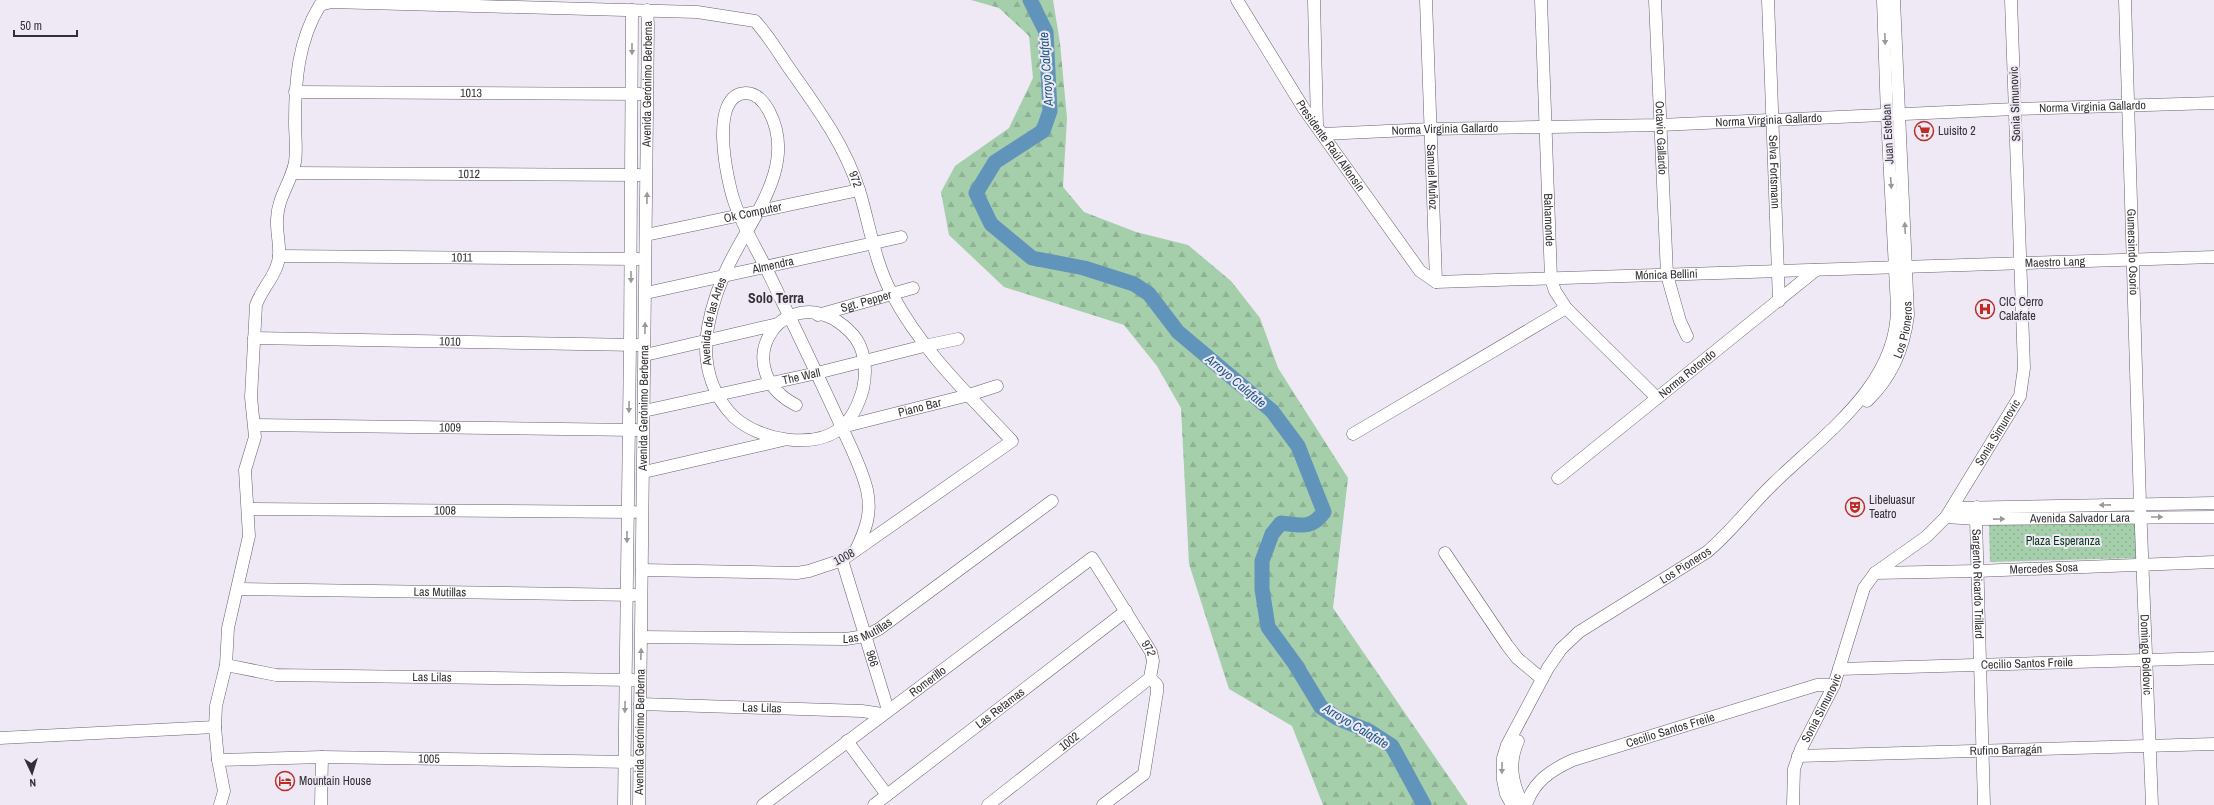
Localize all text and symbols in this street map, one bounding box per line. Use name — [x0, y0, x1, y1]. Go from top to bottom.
scale bar — [14, 12, 77, 38]
text: 50 m — [20, 18, 42, 34]
street label: Avenida Gerónimo Berberna — [639, 20, 656, 148]
water label: Arroyo Calafate — [1035, 31, 1057, 108]
one-way arrow — [1881, 33, 1888, 45]
one-way arrow — [629, 43, 635, 56]
street label: Sonia Simunovic — [2006, 66, 2024, 142]
street label: 1013 — [460, 85, 482, 101]
street label: Presidente Raúl Alfonsín — [1292, 97, 1368, 194]
street label: Norma Virginia Gallardo — [2039, 97, 2146, 116]
street label: Octavio Gallardo — [1651, 101, 1671, 175]
street label: Juan Esteban — [1878, 104, 1898, 164]
street label: Norma Virginia Gallardo — [1715, 110, 1822, 130]
street label: Norma Virginia Gallardo — [1391, 120, 1498, 139]
supermarket icon: Luisito 2 — [1913, 120, 1935, 142]
place label: Luisito 2 — [1938, 123, 1976, 139]
street label: Selva Fortsmann — [1765, 135, 1784, 209]
street label: Samuel Muñoz — [1423, 144, 1441, 210]
street label: 1012 — [458, 166, 480, 182]
street label: 972 — [845, 169, 866, 190]
one-way arrow — [1888, 177, 1895, 189]
one-way arrow — [643, 192, 650, 204]
street label: Bahamonde — [1540, 193, 1558, 247]
street label: Ok Computer — [722, 198, 784, 226]
street label: Gumersindo Osorio — [2123, 208, 2142, 295]
one-way arrow — [1901, 222, 1908, 234]
street label: 1011 — [451, 249, 473, 266]
street label: Almendra — [750, 253, 796, 278]
street label: Maestro Lang — [2025, 253, 2086, 271]
street label: Mónica Bellini — [1635, 266, 1698, 284]
one-way arrow — [628, 271, 634, 284]
street label: Avenida de las Artes — [698, 275, 730, 368]
street label: Sgt. Pepper — [839, 286, 894, 316]
district label: Solo Terra — [748, 289, 805, 307]
place label: CIC Cerro Calafate — [1999, 294, 2043, 324]
hospital icon: CIC Cerro Calafate — [1974, 298, 1996, 320]
street label: Los Pioneros — [1890, 301, 1916, 361]
one-way arrow — [642, 321, 648, 334]
street label: 1010 — [439, 333, 461, 350]
street label: Avenida Gerónimo Berberna — [635, 344, 652, 472]
street label: Norma Rotondo — [1655, 346, 1719, 402]
water label: Arroyo Calafate — [1201, 350, 1270, 411]
street label: The Wall — [781, 364, 822, 388]
street label: Piano Bar — [896, 394, 943, 421]
street label: Sonia Simunovic — [1971, 396, 2024, 469]
one-way arrow — [626, 401, 633, 413]
street label: 1009 — [439, 419, 461, 436]
place label: Libeluasur Teatro — [1869, 492, 1916, 522]
theatre icon: Libeluasur Teatro — [1844, 496, 1866, 518]
street label: 1008 — [434, 502, 456, 519]
one-way arrow — [2098, 502, 2111, 508]
street label: Avenida Salvador Lara — [2029, 510, 2131, 527]
one-way arrow — [2151, 514, 2164, 520]
one-way arrow — [1993, 516, 2006, 522]
street label: Sargento Ricardo Trillard — [1968, 529, 1987, 639]
one-way arrow — [624, 531, 630, 544]
park label: Plaza Esperanza — [2026, 533, 2101, 549]
street label: Los Pioneros — [1657, 543, 1715, 588]
street label: 1008 — [831, 545, 857, 569]
street label: Mercedes Sosa — [2009, 559, 2079, 578]
street label: Las Mutillas — [414, 584, 466, 600]
street label: Las Mutillas — [843, 614, 895, 647]
street label: Domingo Boldovic — [2136, 614, 2156, 695]
street label: 972 — [1138, 637, 1160, 657]
one-way arrow — [638, 647, 644, 660]
street label: 966 — [862, 648, 882, 669]
street label: Cecilio Santos Freile — [1981, 654, 2073, 673]
street label: Romerillo — [906, 662, 949, 700]
street label: Avenida Gerónimo Berberna — [631, 668, 649, 796]
street label: Las Lilas — [412, 669, 452, 685]
street label: Sonia Simunovic — [1798, 672, 1845, 745]
street label: Las Retamas — [972, 684, 1028, 732]
street label: Las Lilas — [742, 699, 782, 716]
water label: Arroyo Calafate — [1319, 699, 1392, 752]
one-way arrow — [622, 701, 628, 714]
street label: Cecilio Santos Freile — [1624, 709, 1717, 751]
street label: 1002 — [1055, 728, 1083, 755]
street label: Rufino Barragán — [1970, 741, 2042, 759]
street label: 1005 — [418, 751, 441, 767]
north arrow — [12, 753, 52, 793]
one-way arrow — [1499, 762, 1506, 774]
hotel icon: Mountain House — [274, 770, 296, 792]
place label: Mountain House — [299, 773, 371, 789]
text: N — [29, 776, 36, 790]

